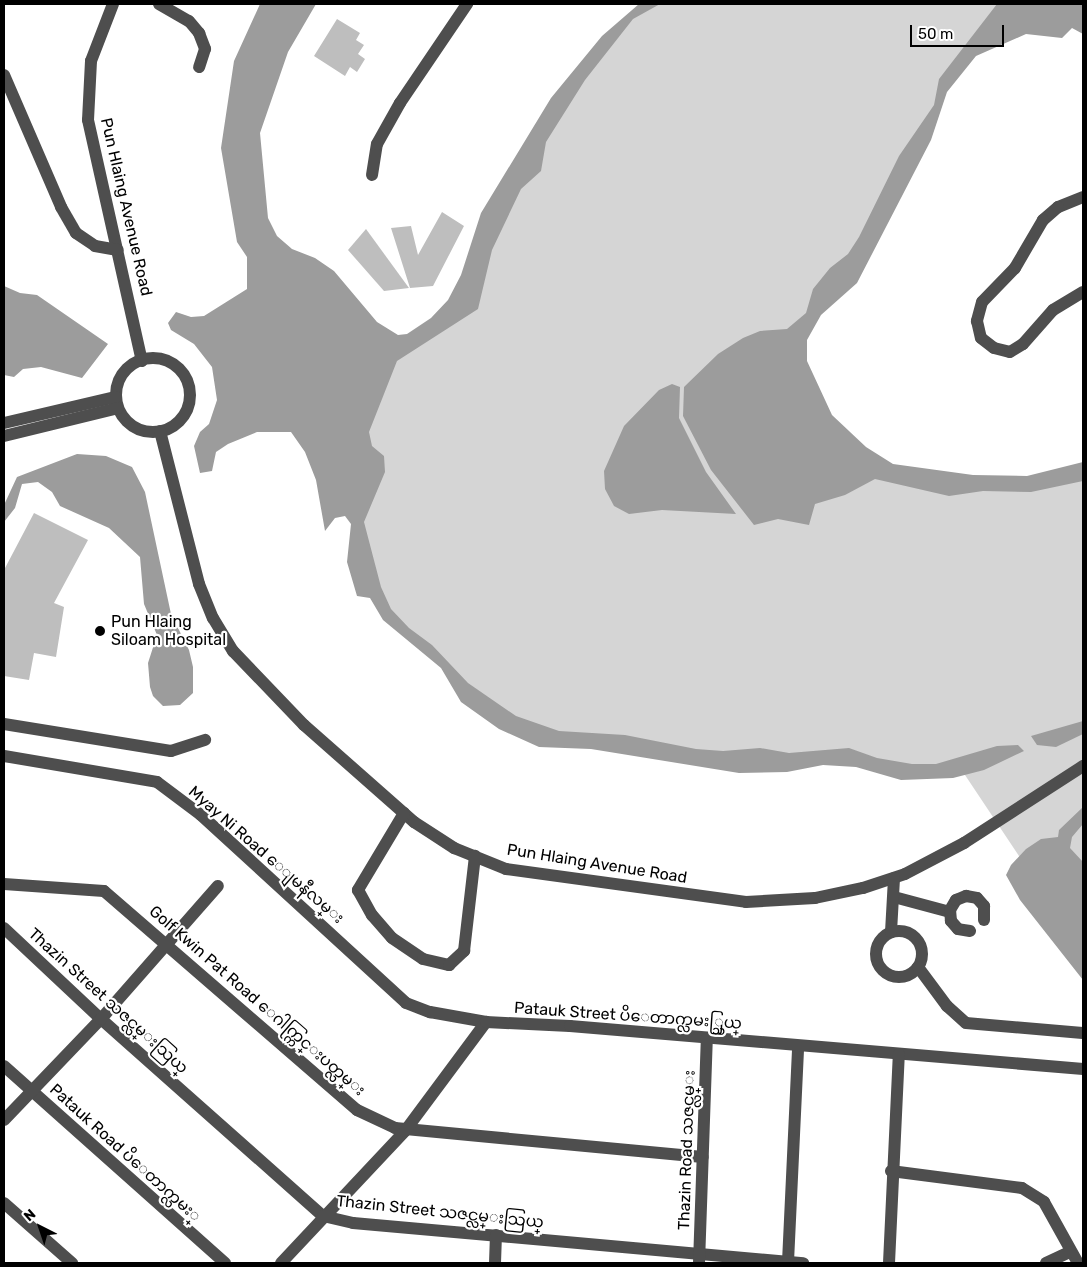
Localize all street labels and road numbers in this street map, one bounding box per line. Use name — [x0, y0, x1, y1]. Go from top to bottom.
street label: Pun Hlaing Avenue Road — [96, 116, 156, 298]
street label: Myay Ni Road ေျမနီလမ္း — [184, 782, 348, 928]
street label: Pun Hlaing Avenue Road — [505, 840, 689, 888]
street label: Golf Kwin Pat Road ေဂါက္ကြင္းပတ္လမ္း — [145, 902, 369, 1100]
street label: Thazin Street သဇင္လမ္းသြယ္ — [24, 924, 192, 1078]
street label: Patauk Street ပိေတာက္လမး္သြယ္ — [513, 998, 743, 1034]
street label: Thazin Road သဇင္လမ္း — [675, 1070, 699, 1230]
street label: Patauk Road ပိေတာက္လမး္ — [45, 1080, 205, 1226]
street label: Thazin Street သဇင္လမ္းသြယ္ — [335, 1192, 545, 1232]

